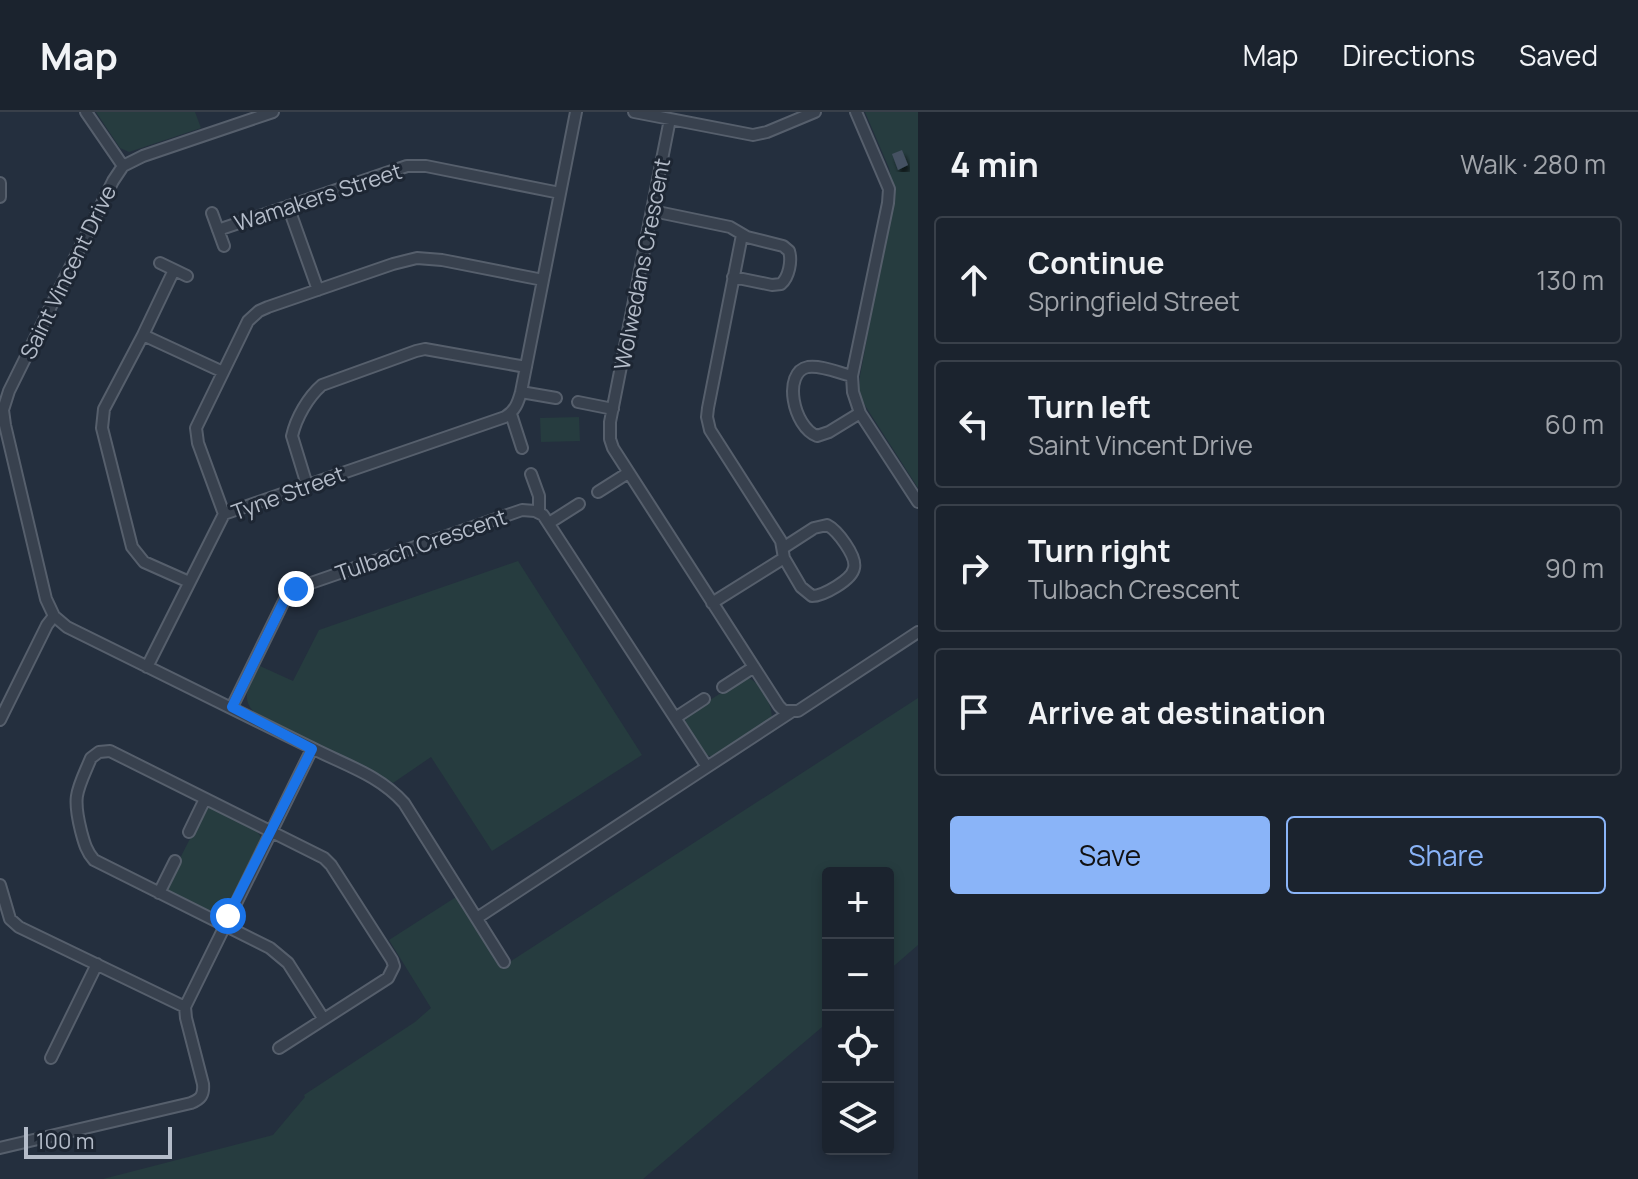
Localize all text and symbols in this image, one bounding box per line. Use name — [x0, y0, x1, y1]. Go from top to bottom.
text: Map — [40, 29, 118, 81]
text: Map — [1243, 36, 1298, 74]
text: Directions — [1342, 36, 1475, 74]
text: Saved — [1519, 36, 1598, 74]
text: 4 min — [950, 141, 1039, 187]
text: Walk · 280 m — [1460, 146, 1606, 182]
street label: Wolwedans Crescent — [607, 155, 677, 372]
street label: Wamakers Street — [230, 156, 406, 238]
street label: Saint Vincent Drive — [13, 180, 123, 364]
text: Continue — [1028, 242, 1164, 283]
icon: ahead — [952, 258, 996, 302]
text: 130 m — [1536, 262, 1604, 298]
text: Springfield Street — [1028, 283, 1240, 319]
text: Turn left — [1028, 386, 1151, 427]
icon: left — [952, 402, 996, 446]
text: 60 m — [1545, 406, 1604, 442]
text: Saint Vincent Drive — [1028, 427, 1253, 463]
street label: Tyne Street — [227, 459, 349, 527]
street label: Tulbach Crescent — [331, 502, 511, 588]
text: Turn right — [1028, 530, 1171, 571]
icon: right — [952, 546, 996, 590]
text: 90 m — [1545, 550, 1604, 586]
route end — [278, 571, 314, 607]
text: Tulbach Crescent — [1028, 571, 1240, 607]
icon: arrive — [952, 690, 996, 734]
text: Arrive at destination — [1028, 692, 1326, 733]
button: Save — [950, 816, 1270, 894]
button: Share — [1286, 816, 1606, 894]
map controls — [822, 867, 894, 1155]
button: + — [822, 867, 894, 939]
route start — [210, 898, 246, 934]
button: − — [822, 939, 894, 1011]
button: locate — [822, 1011, 894, 1083]
button: layers — [822, 1083, 894, 1155]
scale bar — [24, 1123, 172, 1159]
text: 100 m — [36, 1126, 94, 1156]

